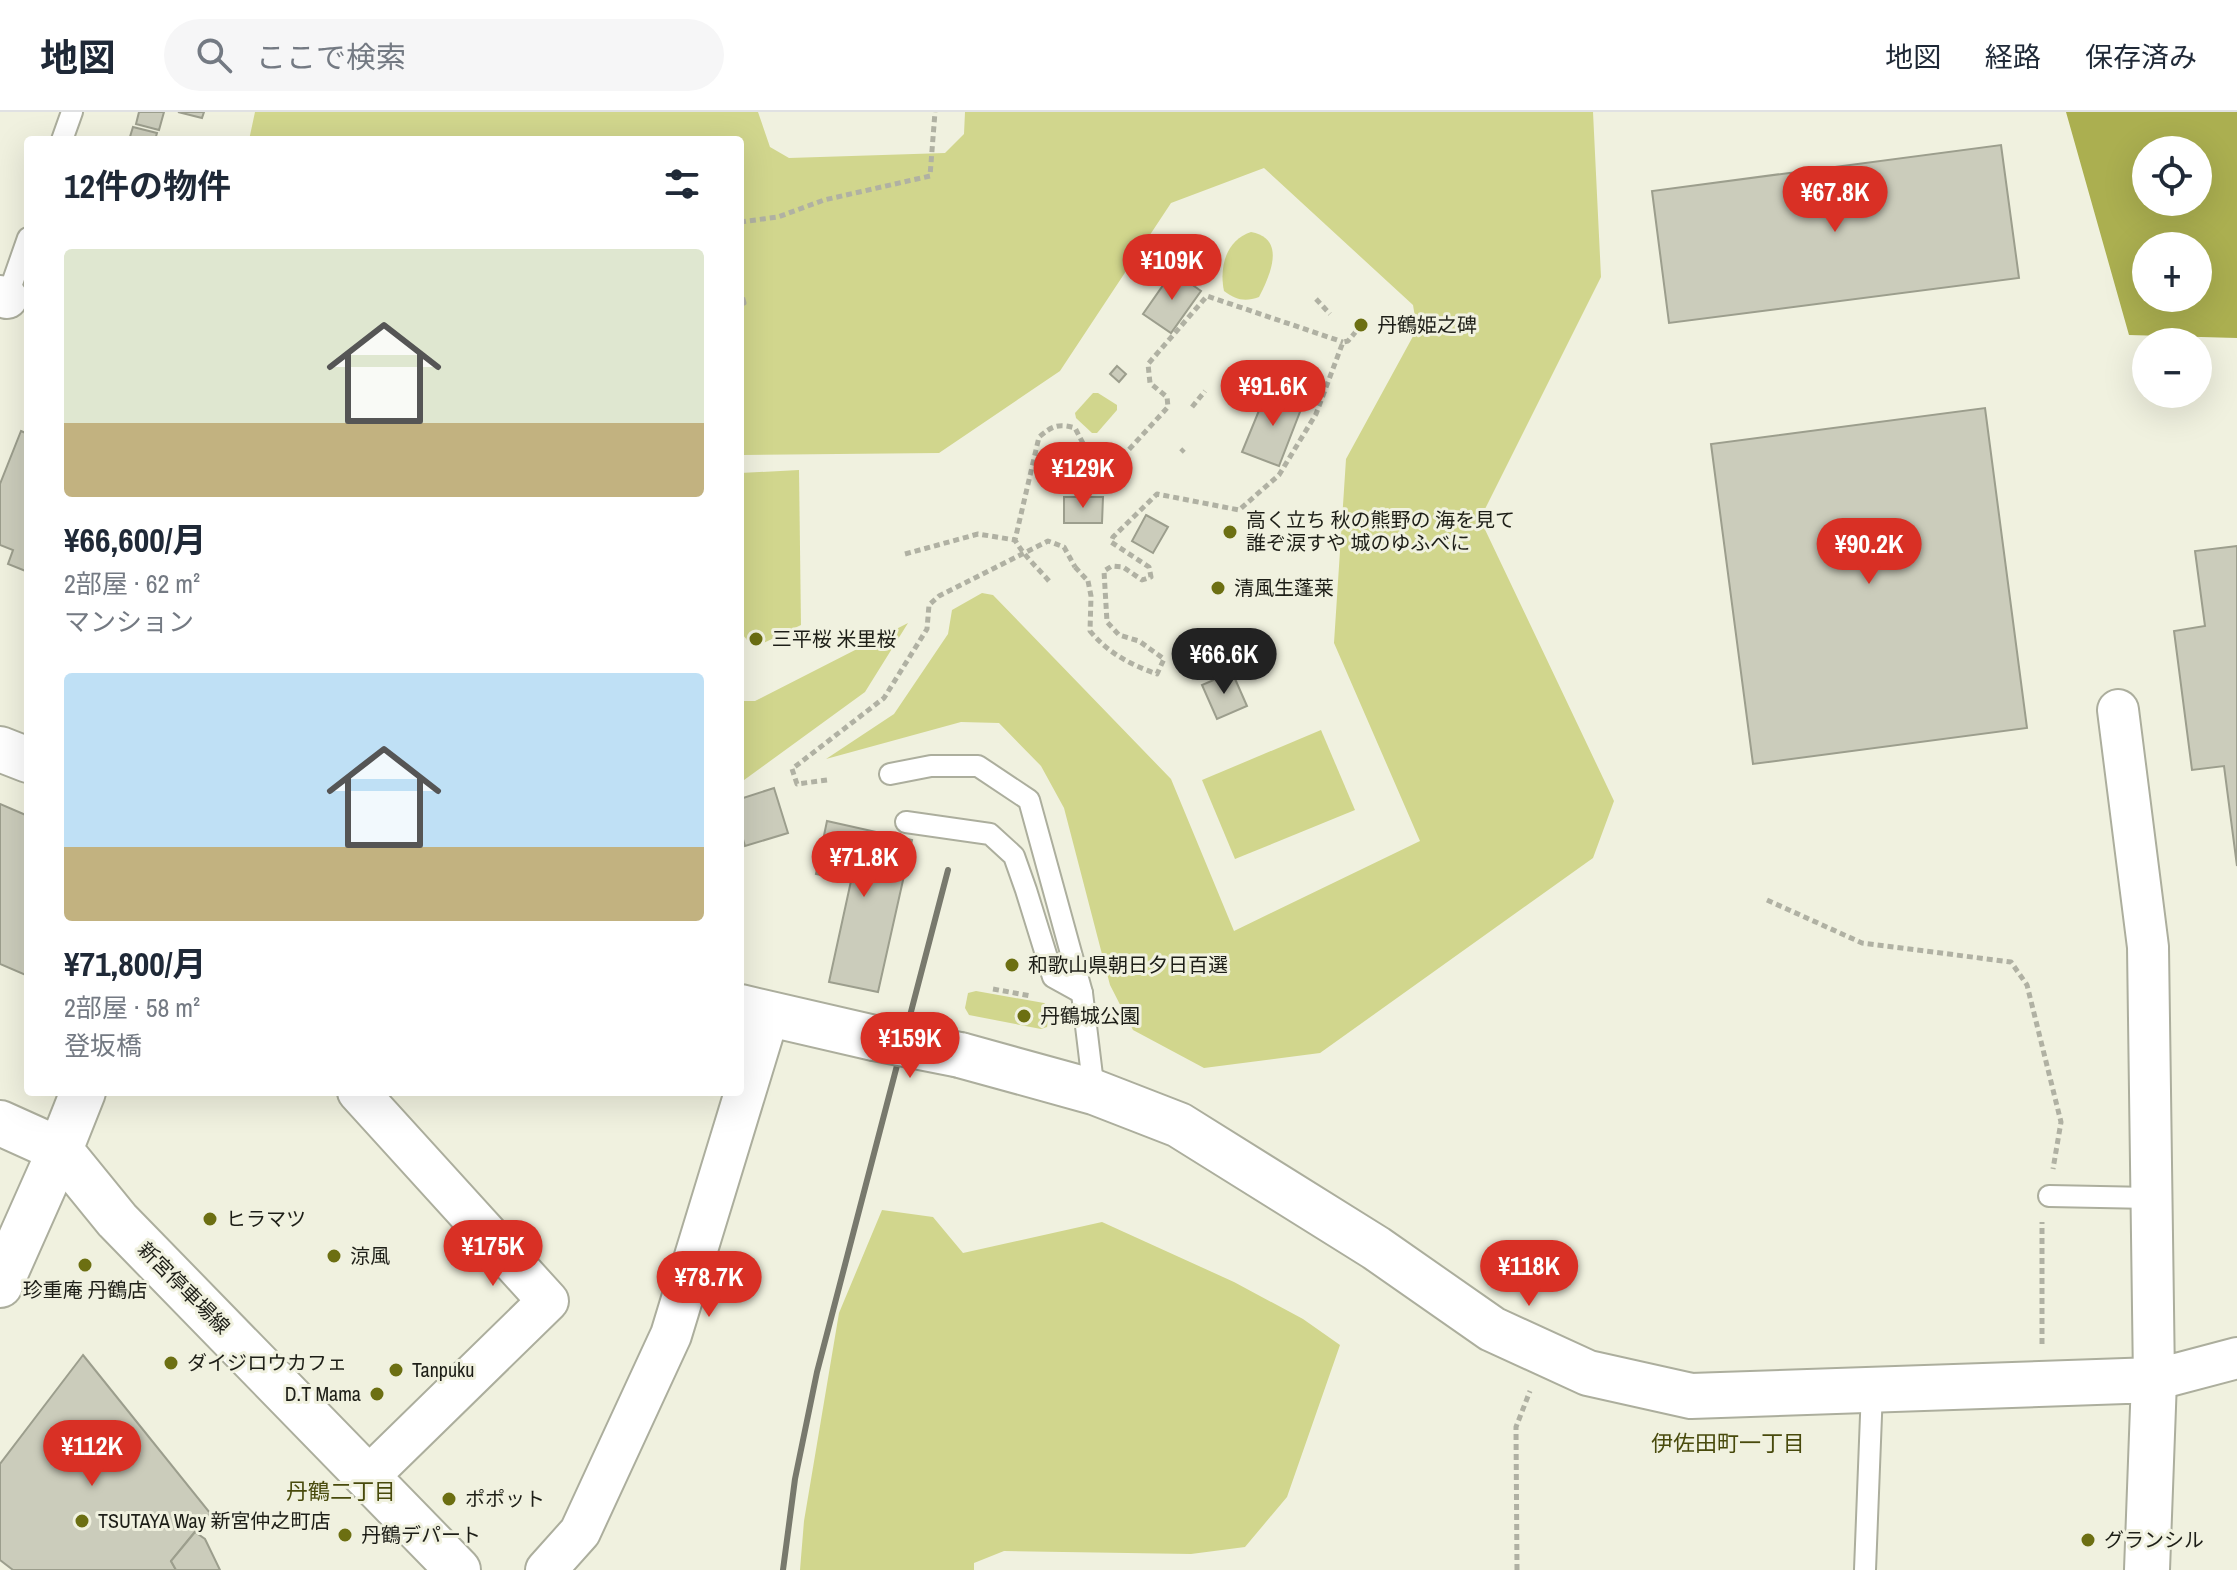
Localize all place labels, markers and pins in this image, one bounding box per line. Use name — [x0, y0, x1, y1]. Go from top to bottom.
pin: ¥67.8K — [1770, 166, 1900, 234]
pin: ¥109K — [1116, 234, 1228, 302]
place label: 丹鶴姫之碑 — [1377, 311, 1477, 338]
marker: 丹鶴姫之碑 — [1352, 316, 1370, 334]
pin: ¥91.6K — [1208, 360, 1338, 428]
pin: ¥129K — [1027, 442, 1139, 510]
place label: 高く立ち 秋の熊野の 海を見て 誰ぞ涙すや 城のゆふべに — [1246, 506, 1515, 556]
pin: ¥90.2K — [1804, 518, 1934, 586]
marker: 高く立ち 秋の熊野の 海を見て 誰ぞ涙すや 城のゆふべに — [1221, 523, 1239, 541]
place label: 清風生蓬莱 — [1234, 574, 1334, 601]
marker: 清風生蓬莱 — [1209, 579, 1227, 597]
place label: 三平桜 米里桜 — [772, 625, 897, 652]
pin: ¥66.6K — [1159, 628, 1289, 696]
marker: 三平桜 米里桜 — [747, 630, 765, 648]
pin: ¥71.8K — [799, 831, 929, 899]
place label: 和歌山県朝日夕日百選 — [1028, 951, 1228, 978]
marker: 和歌山県朝日夕日百選 — [1003, 956, 1021, 974]
place label: 丹鶴城公園 — [1040, 1002, 1140, 1029]
marker: 丹鶴城公園 — [1015, 1007, 1033, 1025]
pin: ¥159K — [854, 1012, 966, 1080]
place label: ヒラマツ — [226, 1205, 306, 1232]
marker: ヒラマツ — [201, 1210, 219, 1228]
pin: ¥175K — [437, 1220, 549, 1288]
pin: ¥118K — [1473, 1240, 1585, 1308]
place label: 涼風 — [350, 1242, 390, 1269]
marker: 涼風 — [325, 1247, 343, 1265]
pin: ¥78.7K — [644, 1251, 774, 1319]
marker: 珍重庵 丹鶴店 — [76, 1256, 94, 1274]
place label: 珍重庵 丹鶴店 — [23, 1276, 147, 1303]
place label: ダイジロウカフェ — [187, 1349, 347, 1376]
marker: ダイジロウカフェ — [162, 1354, 180, 1372]
place label: Tanpuku — [412, 1356, 474, 1383]
marker: Tanpuku — [387, 1361, 405, 1379]
place label: D.T Mama — [285, 1380, 361, 1407]
marker: D.T Mama — [368, 1385, 386, 1403]
pin: ¥112K — [36, 1420, 148, 1488]
place label: ポポット — [465, 1485, 545, 1512]
marker: ポポット — [440, 1490, 458, 1508]
place label: TSUTAYA Way 新宮仲之町店 — [98, 1507, 330, 1534]
marker: TSUTAYA Way 新宮仲之町店 — [73, 1512, 91, 1530]
place label: 丹鶴デパート — [361, 1521, 481, 1548]
marker: 丹鶴デパート — [336, 1526, 354, 1544]
place label: グランシル — [2104, 1526, 2204, 1553]
marker: グランシル — [2079, 1531, 2097, 1549]

